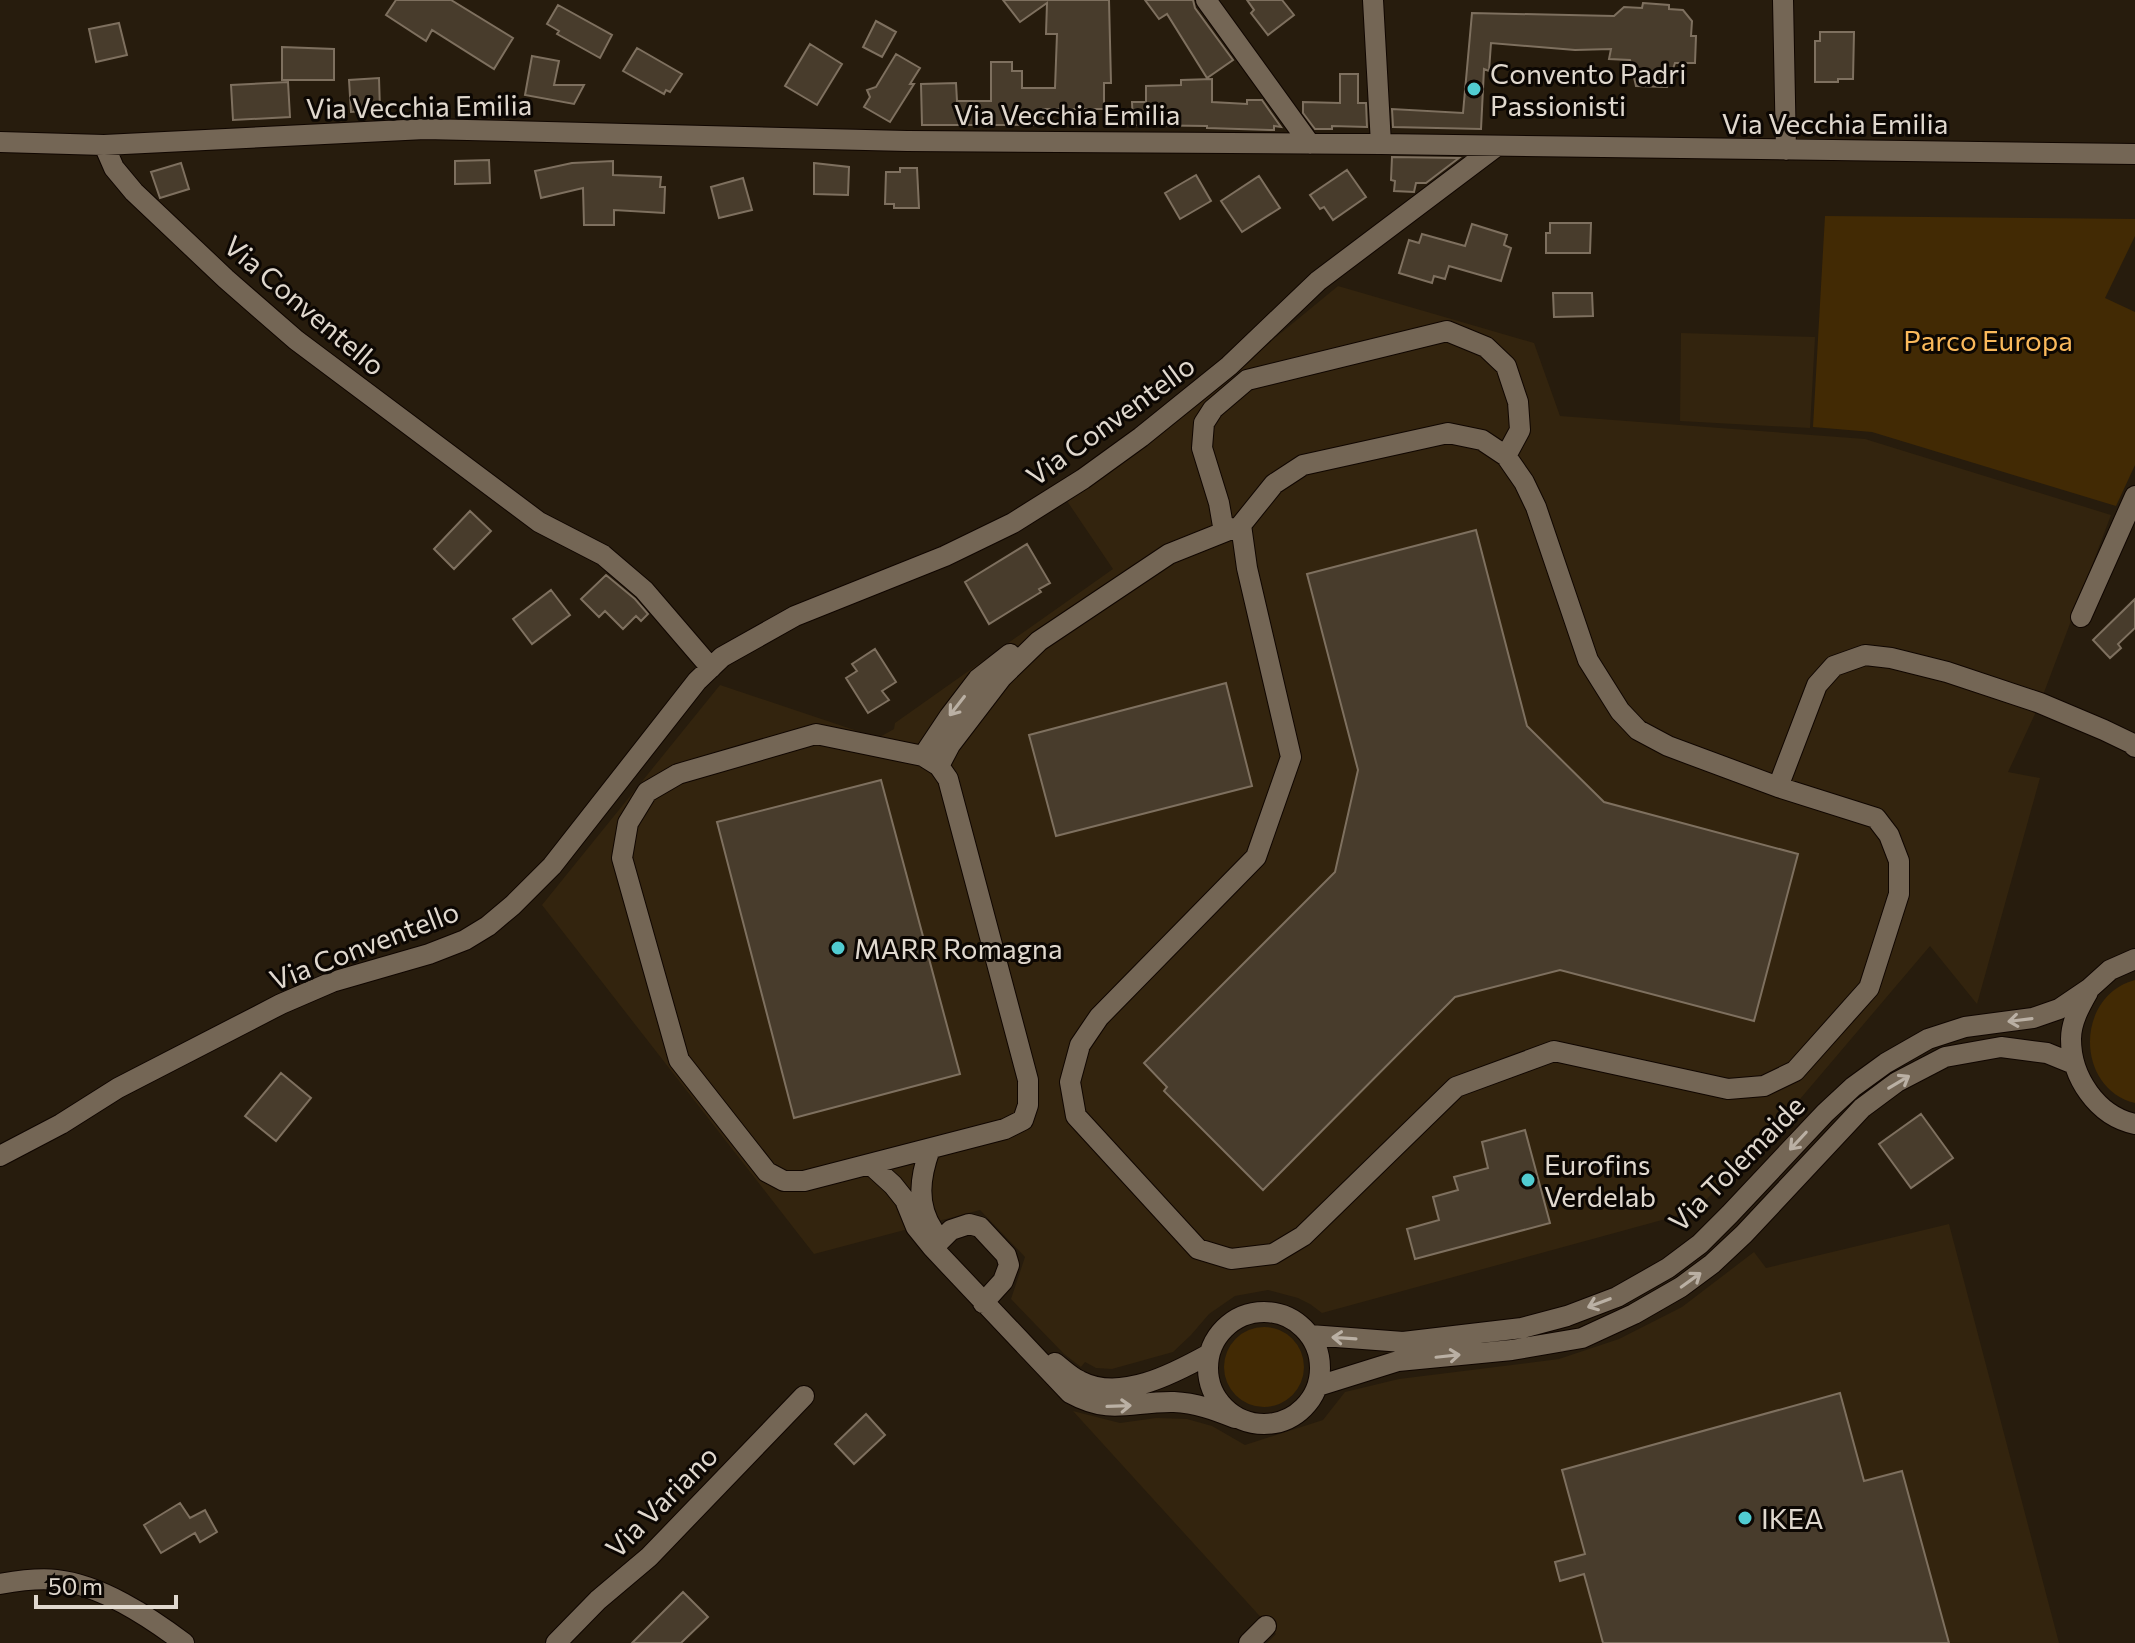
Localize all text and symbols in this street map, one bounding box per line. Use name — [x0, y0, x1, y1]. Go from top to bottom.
place label: Convento Padri Passionisti — [1490, 56, 1686, 122]
marker: Convento Padri Passionisti — [1465, 80, 1483, 98]
street label: Via Vecchia Emilia — [305, 87, 533, 125]
street label: Via Vecchia Emilia — [954, 97, 1180, 131]
street label: Via Vecchia Emilia — [1722, 106, 1948, 140]
street label: Via Conventello — [218, 228, 392, 382]
park label: Parco Europa — [1903, 323, 2073, 357]
street label: Via Conventello — [1019, 348, 1201, 492]
one-way arrow — [949, 695, 966, 716]
street label: Via Conventello — [265, 893, 463, 997]
place label: MARR Romagna — [854, 931, 1063, 965]
marker: MARR Romagna — [829, 939, 847, 957]
one-way arrow — [2007, 1012, 2034, 1027]
one-way arrow — [1887, 1073, 1910, 1089]
street label: Via Tolemaide — [1661, 1088, 1811, 1238]
one-way arrow — [1789, 1131, 1808, 1151]
place label: Eurofins Verdelab — [1544, 1147, 1656, 1213]
marker: Eurofins Verdelab — [1519, 1171, 1537, 1189]
one-way arrow — [1680, 1271, 1702, 1288]
one-way arrow — [1587, 1297, 1612, 1311]
one-way arrow — [1331, 1330, 1358, 1345]
one-way arrow — [1434, 1349, 1461, 1364]
one-way arrow — [1105, 1398, 1132, 1413]
street label: Via Variano — [598, 1438, 724, 1564]
place label: IKEA — [1761, 1501, 1824, 1535]
marker: IKEA — [1736, 1509, 1754, 1527]
scale bar — [36, 1559, 176, 1609]
text: 50 m — [48, 1571, 103, 1600]

